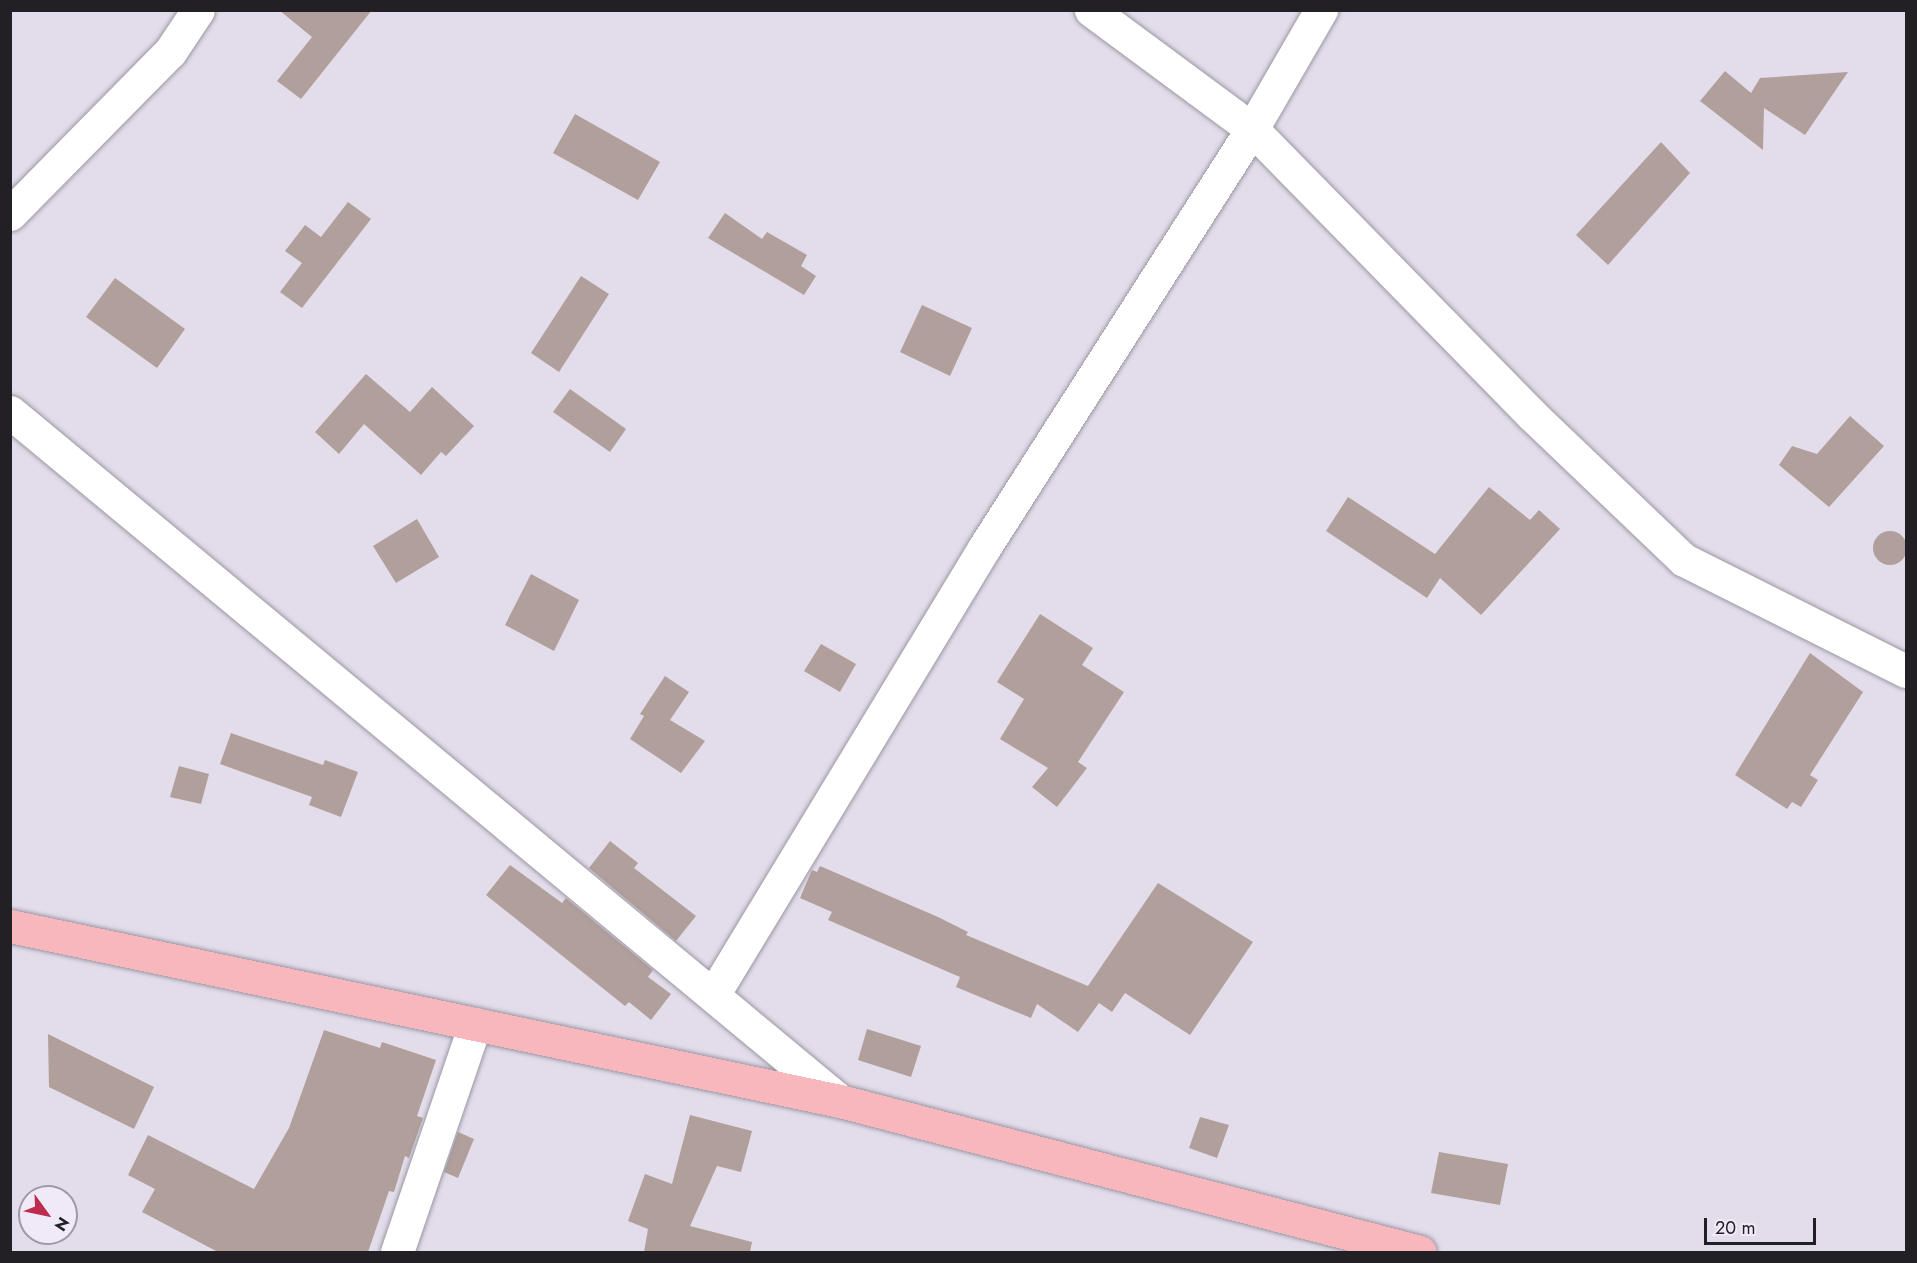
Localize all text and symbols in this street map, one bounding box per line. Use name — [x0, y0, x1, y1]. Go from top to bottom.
north arrow — [18, 1185, 78, 1245]
scale bar — [1707, 1206, 1820, 1244]
text: N — [49, 1212, 75, 1236]
text: 20 m — [1715, 1215, 1755, 1241]

